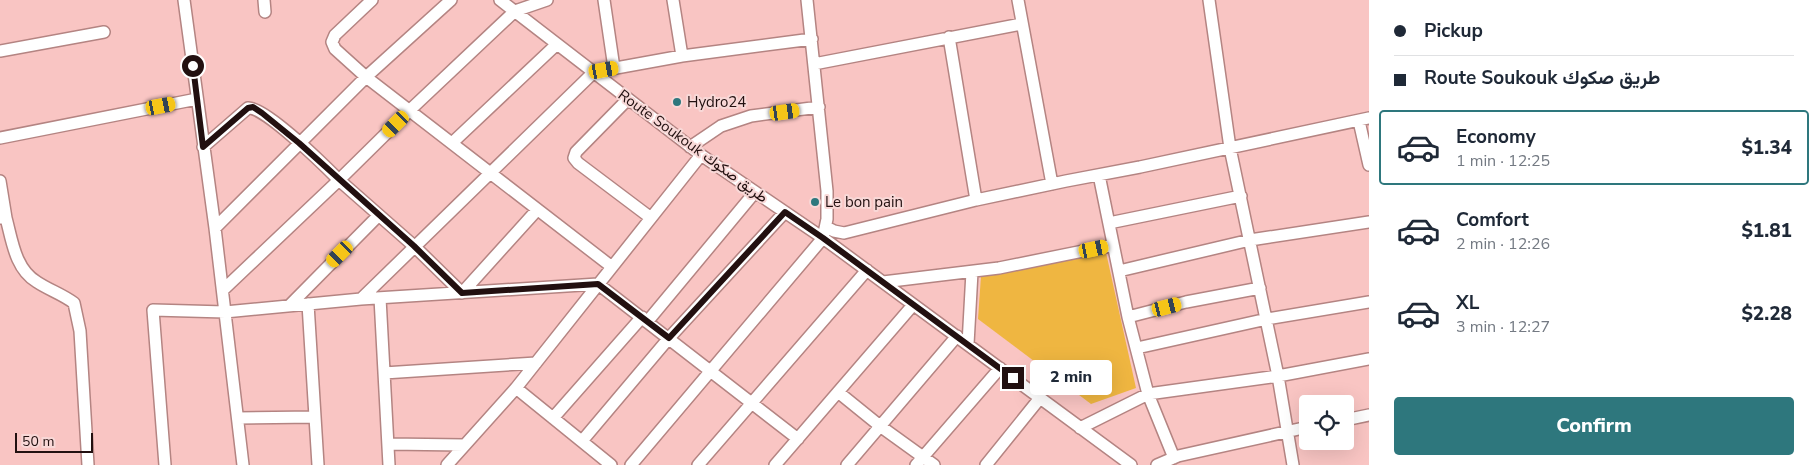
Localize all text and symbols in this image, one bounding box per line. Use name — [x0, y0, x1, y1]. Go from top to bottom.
text: Pickup — [1424, 18, 1483, 44]
route start — [182, 55, 204, 77]
car — [587, 60, 620, 80]
text: Route Soukouk طريق صكوك — [1424, 65, 1660, 91]
street label: Route Soukouk طريق صكوك — [614, 85, 772, 207]
place label: Hydro24 — [687, 92, 746, 112]
car — [144, 96, 177, 116]
marker: Hydro24 — [671, 96, 683, 108]
car — [769, 102, 800, 122]
car — [380, 108, 411, 140]
text: Economy — [1456, 124, 1536, 150]
icon: car — [1396, 125, 1441, 170]
text: $1.34 — [1741, 135, 1792, 161]
text: 1 min · 12:25 — [1456, 150, 1550, 172]
place label: Le bon pain — [825, 192, 903, 212]
marker: Le bon pain — [809, 196, 821, 208]
text: Comfort — [1456, 207, 1529, 233]
icon: car — [1396, 208, 1441, 253]
text: $1.81 — [1741, 218, 1792, 244]
text: 2 min · 12:26 — [1456, 233, 1550, 255]
car — [324, 238, 355, 270]
car — [1077, 239, 1110, 259]
text: XL — [1456, 290, 1479, 316]
icon: car — [1396, 291, 1441, 336]
car — [1150, 296, 1183, 318]
text: $2.28 — [1741, 301, 1792, 327]
text: 3 min · 12:27 — [1456, 316, 1550, 338]
callout: 2 min — [1030, 360, 1113, 396]
text: 2 min — [1050, 366, 1092, 388]
route end — [1002, 367, 1024, 389]
map controls — [1299, 395, 1354, 450]
button: locate — [1299, 395, 1354, 450]
button: Confirm — [1394, 397, 1794, 455]
scale bar — [15, 430, 92, 453]
text: 50 m — [22, 432, 54, 451]

